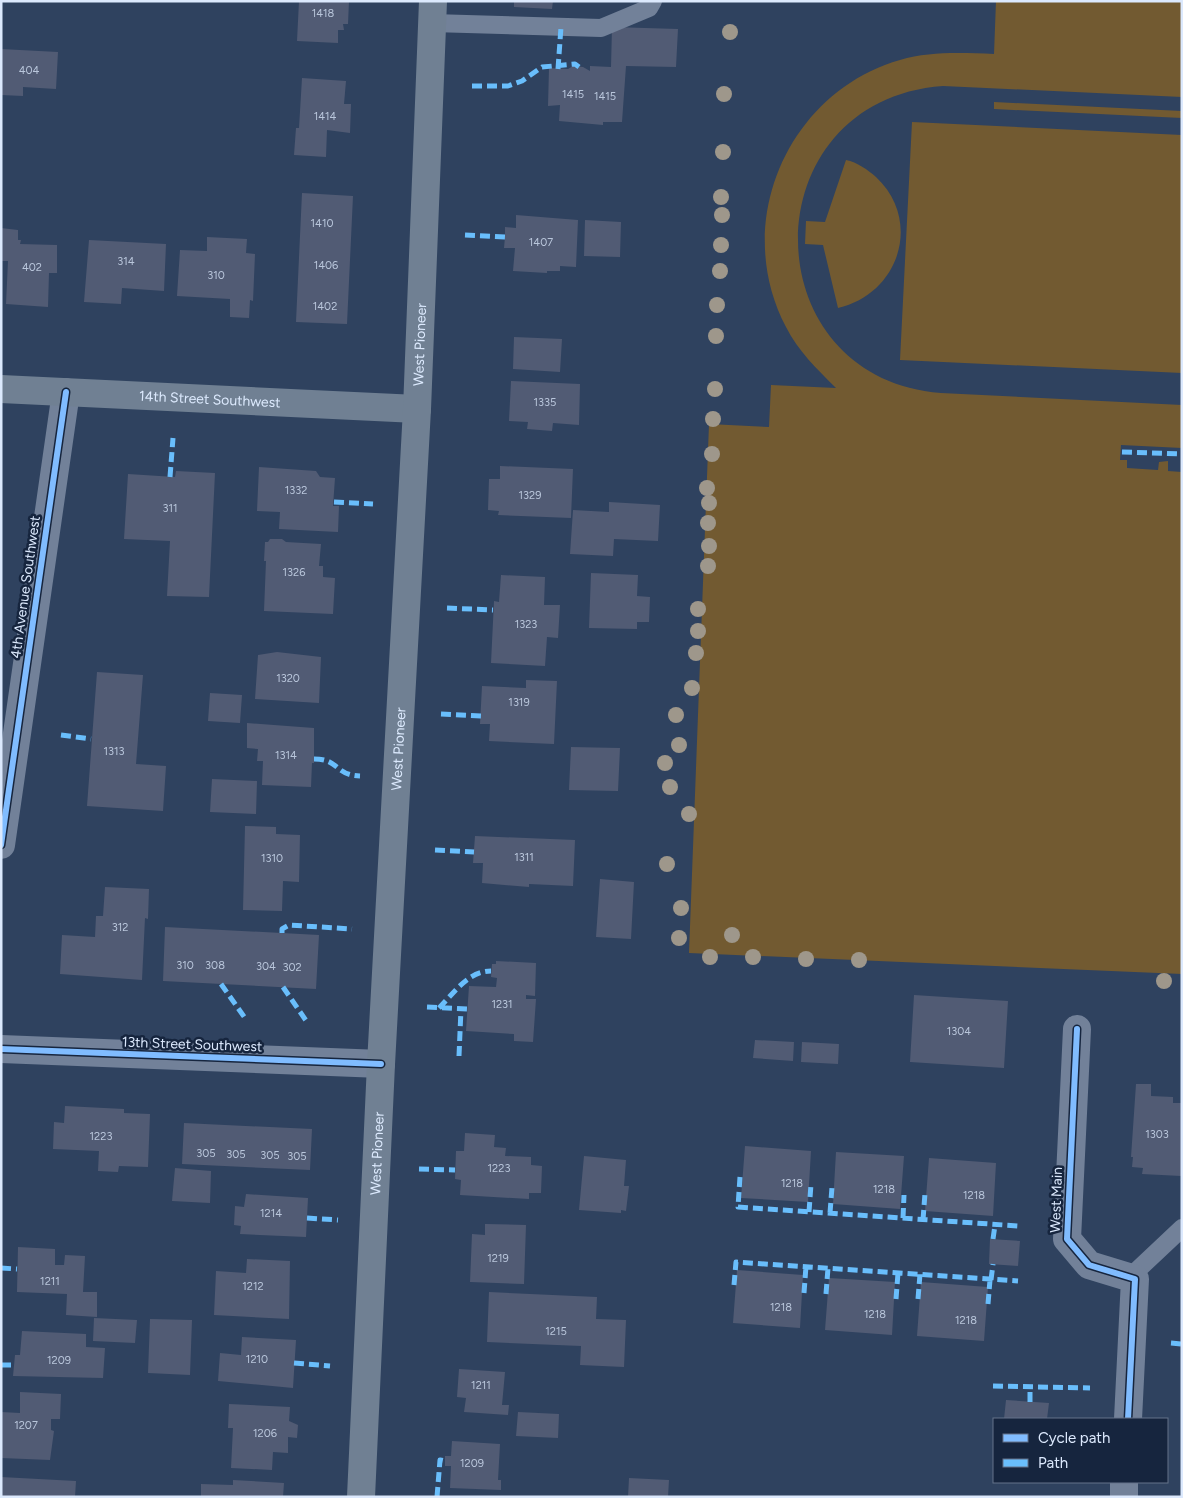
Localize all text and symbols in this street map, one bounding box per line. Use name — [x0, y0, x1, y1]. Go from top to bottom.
house number: 1418 — [312, 7, 335, 20]
house number: 404 — [19, 64, 40, 77]
house number: 1415 — [562, 88, 584, 101]
house number: 1415 — [594, 90, 616, 103]
house number: 1414 — [314, 110, 337, 123]
house number: 1410 — [311, 217, 333, 230]
house number: 1407 — [529, 236, 553, 249]
house number: 314 — [117, 255, 135, 268]
house number: 1406 — [314, 259, 338, 272]
house number: 402 — [22, 261, 42, 274]
house number: 310 — [207, 269, 225, 282]
house number: 1402 — [313, 300, 337, 313]
street label: West Pioneer — [410, 302, 430, 386]
street label: 14th Street Southwest — [139, 388, 281, 411]
house number: 1335 — [534, 396, 556, 409]
house number: 1332 — [285, 484, 307, 497]
house number: 1329 — [519, 489, 541, 502]
house number: 311 — [162, 502, 178, 515]
street label: 4th Avenue Southwest — [7, 515, 44, 659]
house number: 1326 — [283, 566, 305, 579]
house number: 1323 — [515, 618, 537, 631]
house number: 1320 — [276, 672, 300, 685]
house number: 1319 — [508, 696, 530, 709]
street label: West Pioneer — [388, 707, 410, 791]
house number: 1313 — [103, 745, 125, 758]
house number: 1314 — [275, 749, 297, 762]
house number: 1311 — [514, 851, 534, 864]
house number: 1310 — [261, 852, 283, 865]
house number: 312 — [112, 921, 128, 934]
house number: 310 — [176, 959, 194, 972]
house number: 308 — [205, 959, 225, 972]
house number: 304 — [256, 960, 276, 973]
house number: 302 — [282, 961, 302, 974]
house number: 1231 — [491, 998, 513, 1011]
house number: 1304 — [947, 1025, 971, 1038]
street label: 13th Street Southwest — [122, 1034, 262, 1055]
street label: West Pioneer — [367, 1111, 388, 1195]
house number: 1303 — [1145, 1128, 1169, 1141]
house number: 1223 — [90, 1130, 112, 1143]
house number: 305 — [196, 1147, 216, 1160]
house number: 305 — [226, 1148, 246, 1161]
house number: 305 — [260, 1149, 280, 1162]
house number: 305 — [287, 1150, 307, 1163]
house number: 1223 — [488, 1162, 510, 1175]
street label: West Main — [1047, 1167, 1066, 1233]
house number: 1218 — [781, 1177, 803, 1190]
house number: 1218 — [873, 1183, 895, 1196]
house number: 1218 — [963, 1189, 985, 1202]
house number: 1214 — [260, 1207, 282, 1220]
house number: 1219 — [487, 1252, 509, 1265]
house number: 1211 — [40, 1275, 60, 1288]
house number: 1212 — [242, 1280, 264, 1293]
house number: 1218 — [770, 1301, 792, 1314]
house number: 1218 — [864, 1308, 886, 1321]
house number: 1218 — [955, 1314, 977, 1327]
house number: 1215 — [545, 1325, 567, 1338]
house number: 1210 — [246, 1353, 268, 1366]
house number: 1209 — [47, 1354, 71, 1367]
house number: 1211 — [471, 1379, 491, 1392]
legend — [993, 1418, 1168, 1483]
house number: 1207 — [14, 1419, 38, 1432]
house number: 1206 — [253, 1427, 277, 1440]
text: Cycle path — [1038, 1429, 1110, 1447]
text: Path — [1038, 1454, 1068, 1472]
house number: 1209 — [460, 1457, 484, 1470]

